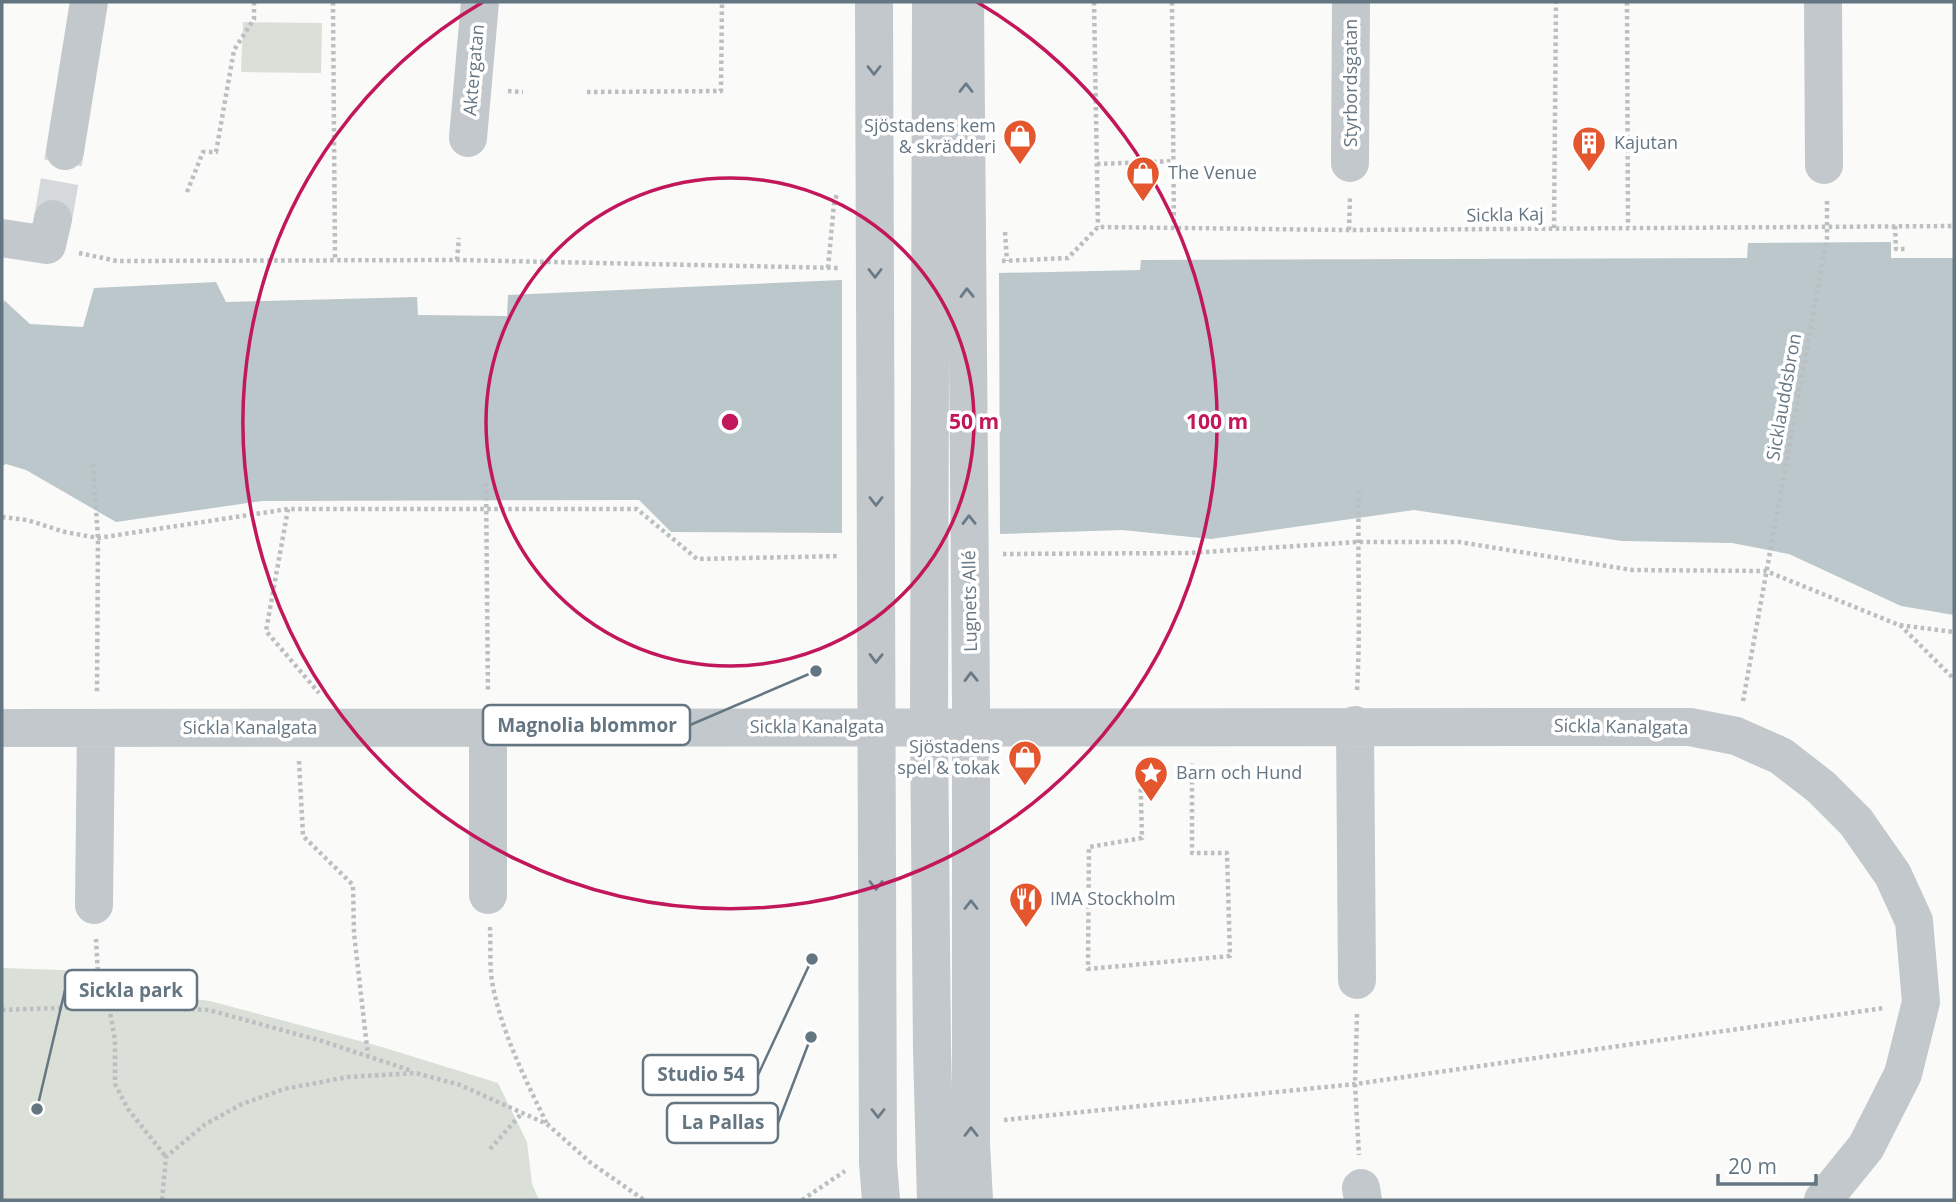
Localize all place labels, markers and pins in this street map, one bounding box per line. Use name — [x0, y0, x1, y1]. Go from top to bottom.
place label: Sjöstadens kem & skrädderi — [864, 113, 996, 158]
shop icon: Sjöstadens kem & skrädderi — [1001, 117, 1039, 166]
building icon: Kajutan — [1570, 124, 1608, 173]
place label: Kajutan — [1614, 130, 1678, 154]
shop icon: The Venue — [1124, 154, 1162, 203]
place label: The Venue — [1168, 160, 1257, 184]
centre of rings — [718, 410, 742, 434]
callout: Magnolia blommor — [483, 705, 690, 745]
place label: Sjöstadens spel & tokak — [897, 734, 1001, 779]
shop icon: Sjöstadens spel & tokak — [1006, 738, 1044, 787]
place icon: Barn och Hund — [1132, 754, 1170, 803]
place label: Barn och Hund — [1176, 760, 1302, 784]
restaurant icon: IMA Stockholm — [1007, 880, 1045, 929]
place label: IMA Stockholm — [1050, 886, 1176, 910]
callout: Sickla park — [65, 970, 197, 1010]
callout: Studio 54 — [643, 1055, 758, 1095]
callout: La Pallas — [667, 1103, 778, 1143]

